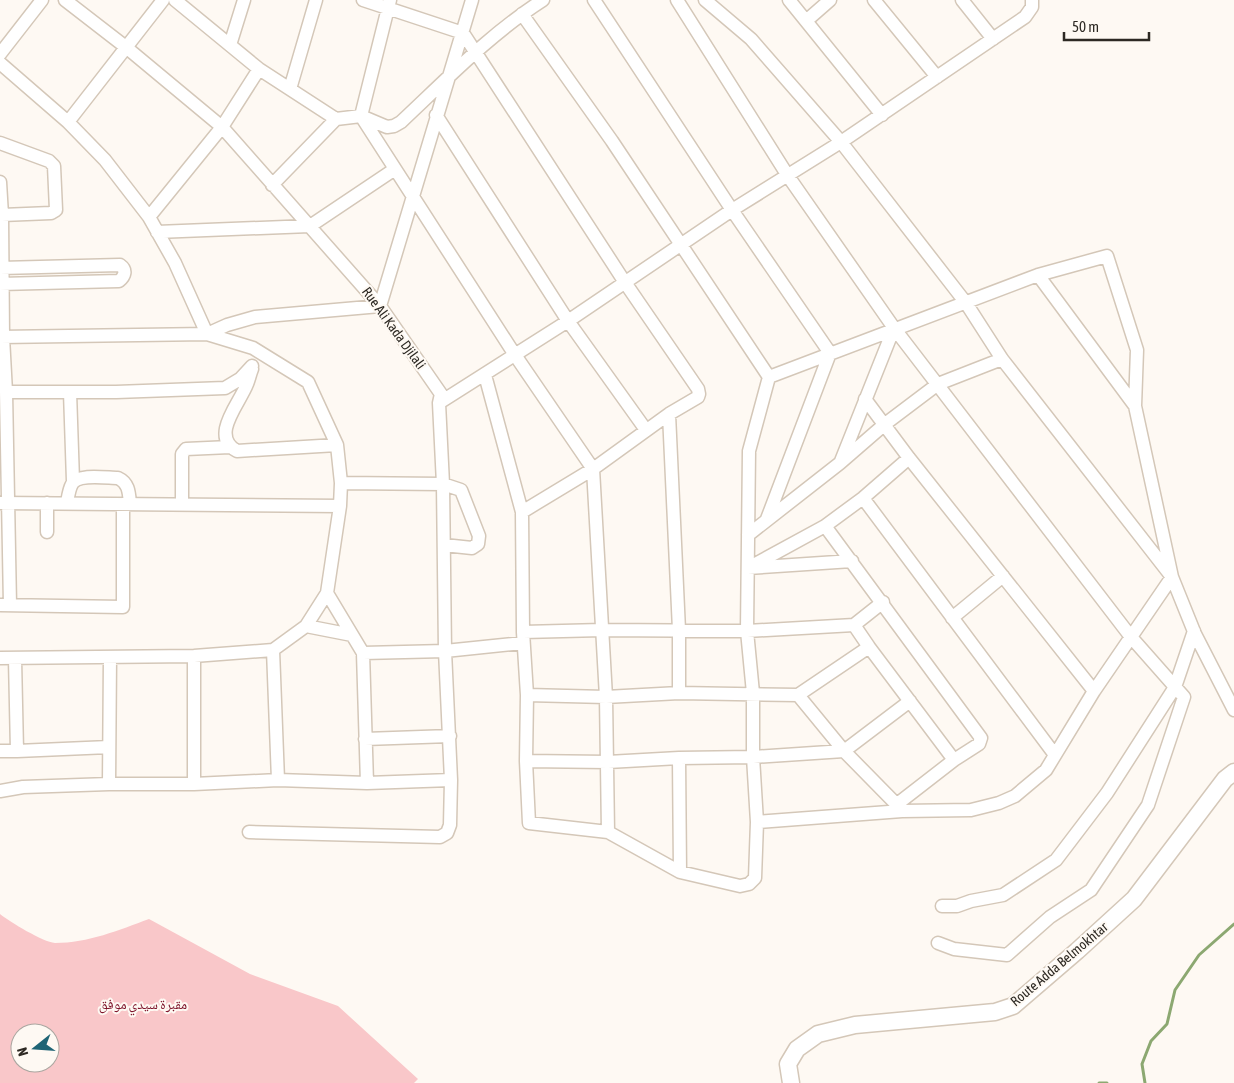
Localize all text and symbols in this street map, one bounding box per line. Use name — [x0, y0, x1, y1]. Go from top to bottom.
scale bar — [1064, 10, 1149, 42]
text: 50 m — [1072, 18, 1099, 35]
street label: Rue Ali Kada Djilali — [359, 284, 429, 372]
street label: Route Adda Belmokhtar — [1007, 918, 1112, 1009]
park label: مقبرة سيدي موفق — [99, 996, 187, 1016]
north arrow — [10, 1023, 60, 1073]
text: N — [14, 1046, 31, 1058]

